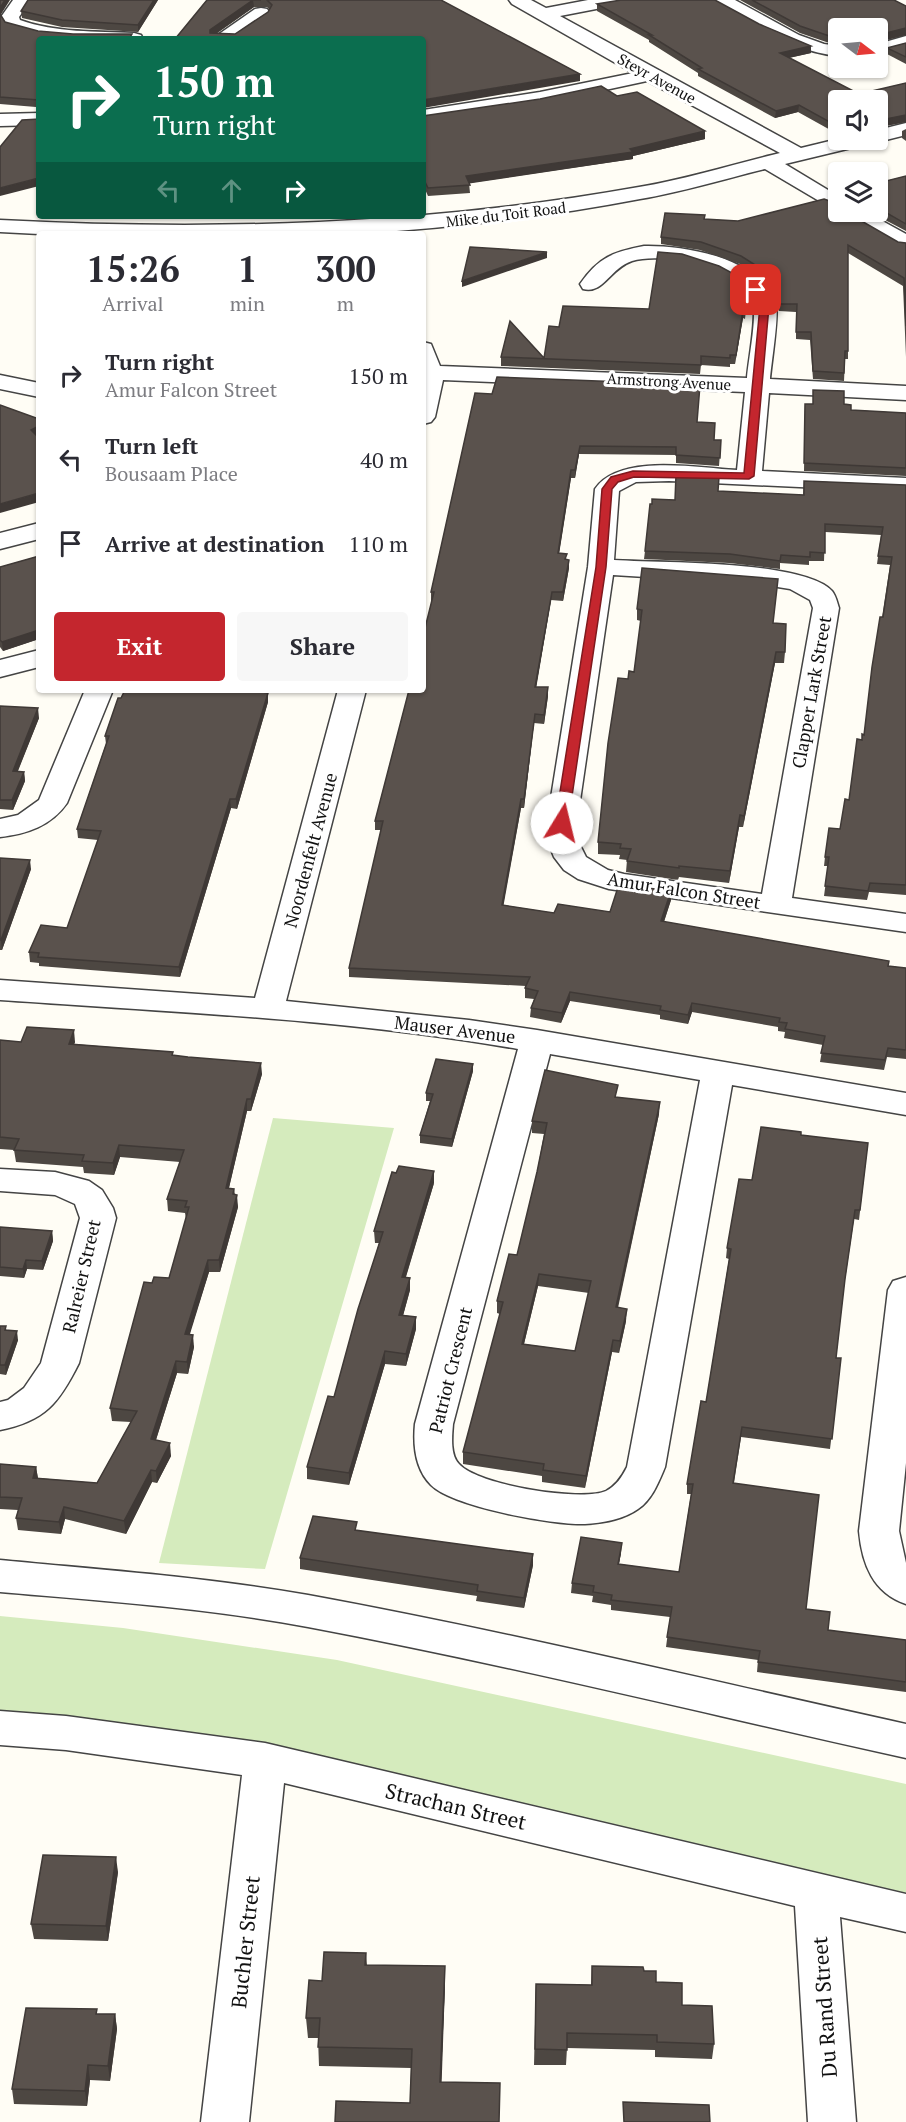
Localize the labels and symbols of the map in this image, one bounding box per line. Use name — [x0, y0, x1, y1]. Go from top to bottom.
north arrow — [828, 18, 888, 78]
street label: Steyr Avenue — [614, 48, 700, 108]
street label: Mike du Toit Road — [445, 197, 567, 231]
pin — [730, 264, 781, 315]
street label: Armstrong Avenue — [606, 368, 732, 394]
street label: Clapper Lark Street — [786, 614, 836, 770]
street label: Noordenfelt Avenue — [278, 770, 342, 930]
position arrow — [530, 791, 594, 855]
street label: Amur Falcon Street — [606, 866, 763, 914]
street label: Mauser Avenue — [393, 1010, 517, 1048]
street label: Ralreier Street — [56, 1217, 106, 1335]
street label: Patriot Crescent — [423, 1304, 477, 1436]
street label: Strachan Street — [383, 1776, 530, 1836]
street label: Buchler Street — [224, 1874, 266, 2010]
street label: Du Rand Street — [805, 1935, 843, 2078]

